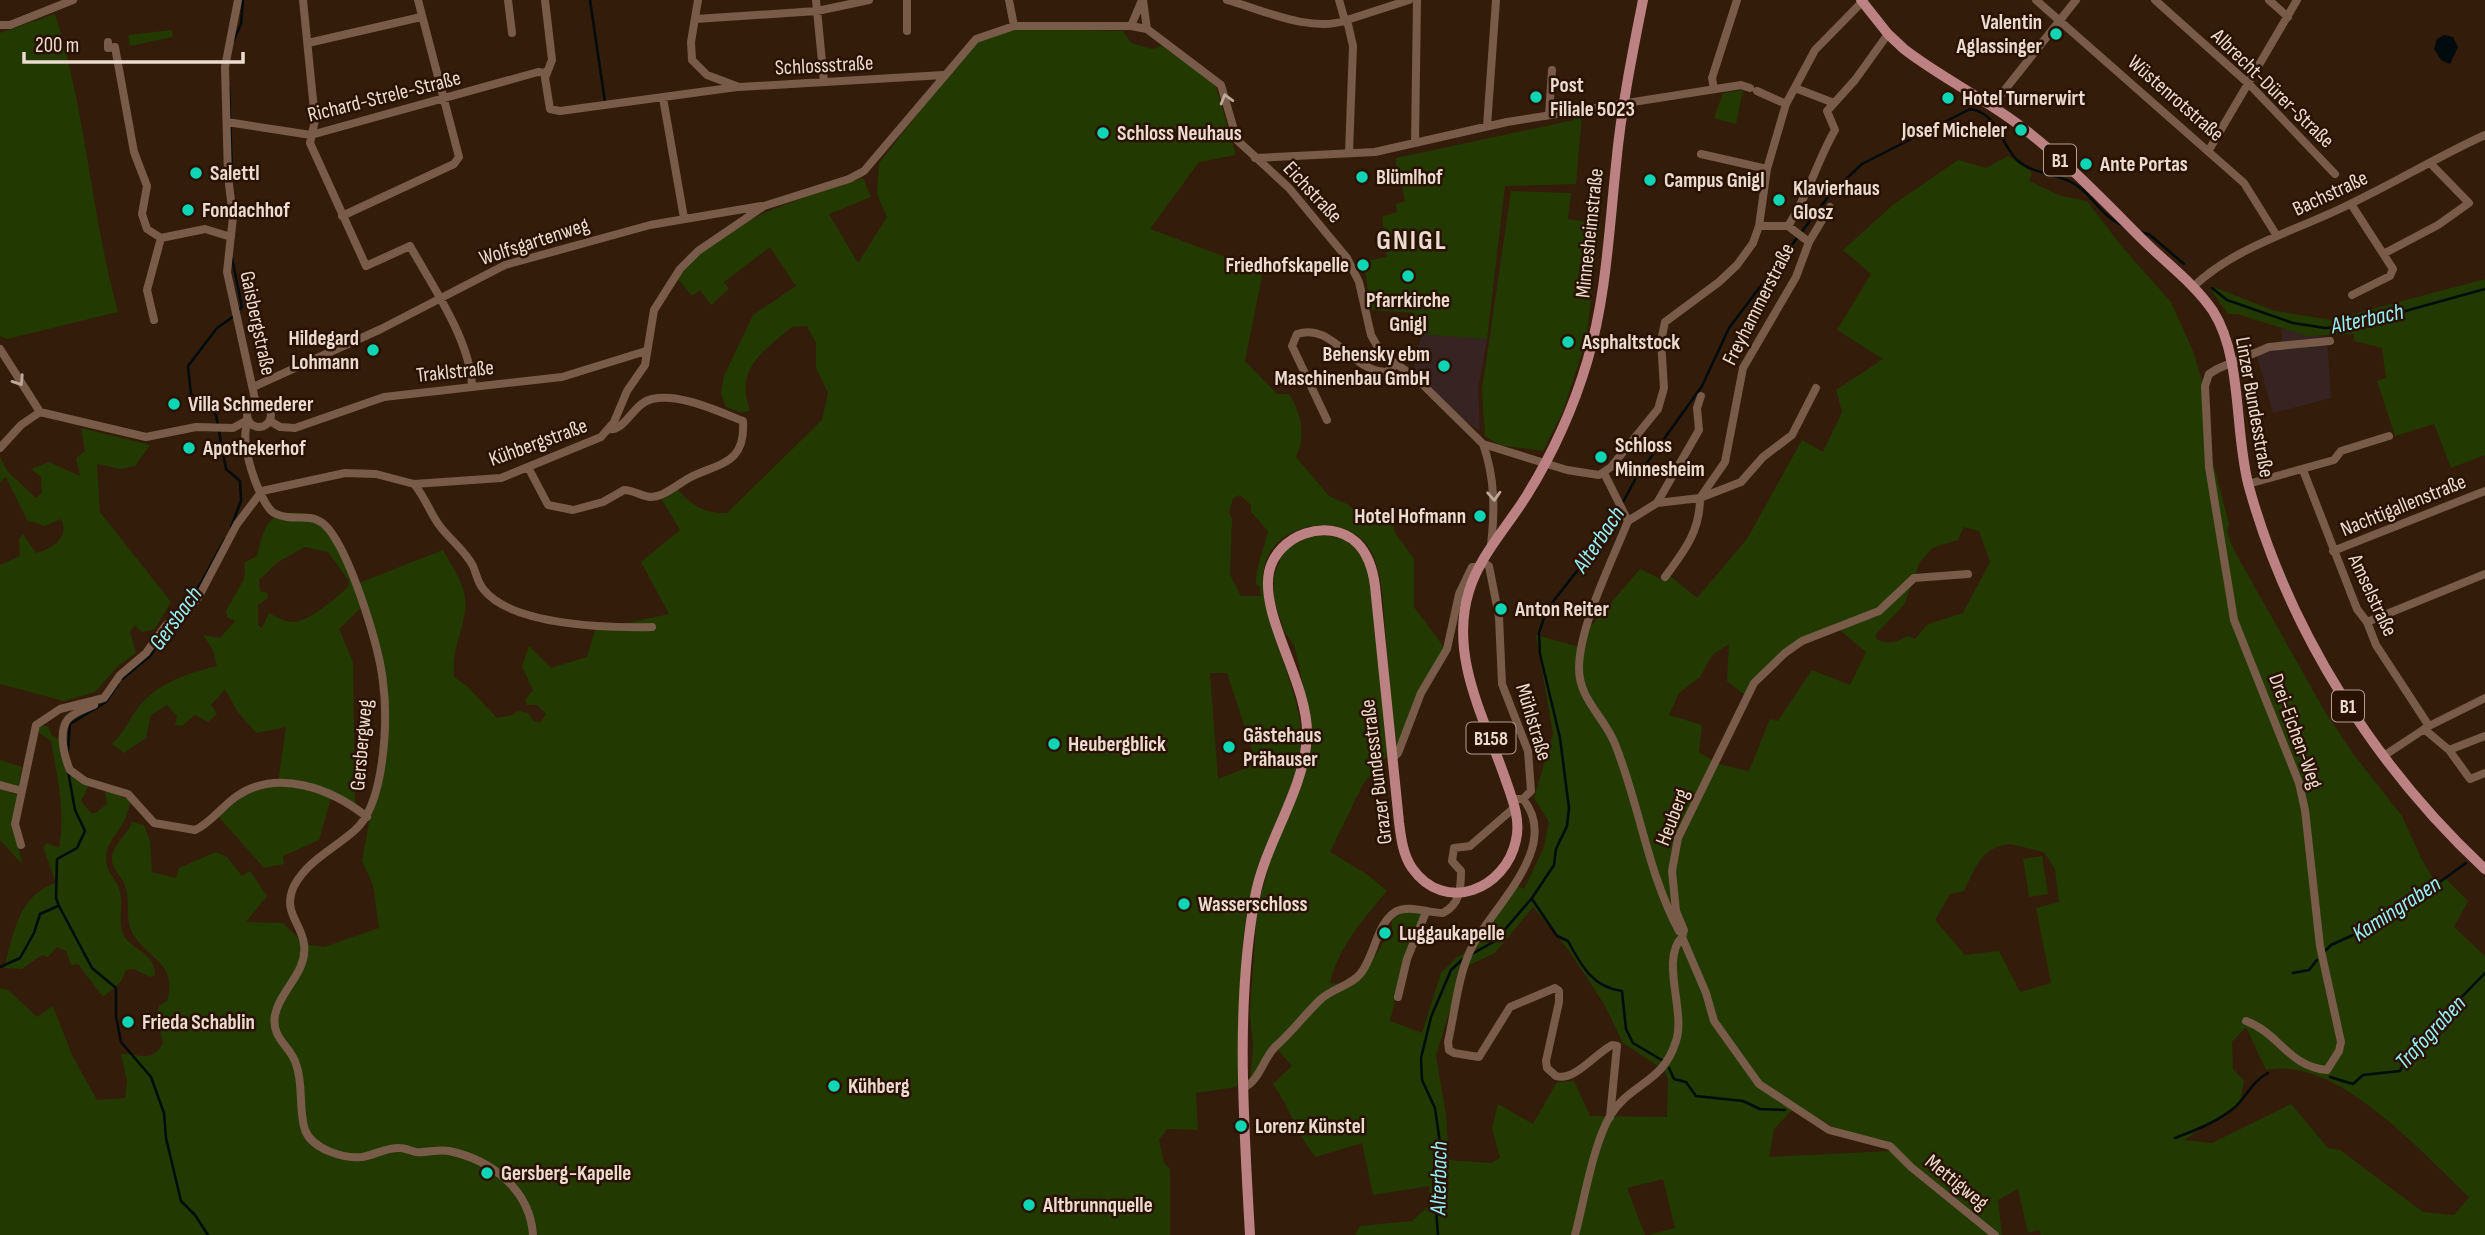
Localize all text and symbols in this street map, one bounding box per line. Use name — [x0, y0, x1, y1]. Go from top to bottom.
place label: Valentin Aglassinger — [1955, 10, 2043, 59]
scale bar — [24, 21, 243, 65]
street label: Albrecht-Dürer-Straße — [2205, 23, 2339, 153]
marker: Valentin Aglassinger — [2048, 26, 2064, 42]
text: 200 m — [35, 33, 79, 58]
street label: Schlossstraße — [774, 50, 874, 81]
street label: Wüstenrotstraße — [2123, 50, 2229, 147]
street label: Richard-Strele-Straße — [305, 65, 463, 128]
place label: Post Filiale 5023 — [1550, 73, 1635, 122]
place label: Hotel Turnerwirt — [1962, 86, 2085, 111]
marker: Post Filiale 5023 — [1528, 89, 1544, 105]
marker: Hotel Turnerwirt — [1940, 90, 1956, 106]
one-way arrow — [1219, 93, 1234, 105]
place label: Josef Micheler — [1901, 118, 2008, 143]
place label: Schloss Neuhaus — [1117, 121, 1242, 146]
marker: Josef Micheler — [2013, 122, 2029, 138]
marker: Schloss Neuhaus — [1095, 125, 1111, 141]
road number: B1 — [2044, 144, 2076, 176]
place label: Ante Portas — [2099, 152, 2188, 177]
street label: Eichstraße — [1278, 156, 1347, 228]
marker: Ante Portas — [2078, 156, 2094, 172]
place label: Salettl — [210, 161, 259, 186]
marker: Salettl — [188, 165, 204, 181]
place label: Blümlhof — [1376, 165, 1443, 190]
street label: Bachstraße — [2289, 165, 2372, 222]
street label: Minnesheimstraße — [1570, 167, 1609, 299]
place label: Campus Gnigl — [1664, 168, 1764, 193]
marker: Blümlhof — [1354, 169, 1370, 185]
marker: Campus Gnigl — [1642, 172, 1658, 188]
place label: Klavierhaus Glosz — [1793, 176, 1880, 225]
marker: Klavierhaus Glosz — [1771, 192, 1787, 208]
place label: Fondachhof — [202, 198, 290, 223]
marker: Fondachhof — [180, 202, 196, 218]
street label: Wolfsgartenweg — [476, 212, 592, 271]
district label: GNIGL — [1376, 224, 1448, 257]
street label: Freyhammerstraße — [1717, 239, 1800, 369]
place label: Friedhofskapelle — [1226, 253, 1349, 278]
marker: Friedhofskapelle — [1355, 257, 1371, 273]
marker: Pfarrkirche Gnigl — [1400, 268, 1416, 284]
street label: Gaisbergstraße — [234, 269, 281, 377]
place label: Pfarrkirche Gnigl — [1366, 288, 1450, 337]
water label: Alterbach — [2327, 298, 2406, 341]
place label: Hildegard Lohmann — [289, 326, 359, 375]
place label: Asphaltstock — [1581, 330, 1680, 355]
marker: Asphaltstock — [1560, 334, 1576, 350]
street label: Linzer Bundesstraße — [2230, 335, 2279, 479]
marker: Hildegard Lohmann — [365, 342, 381, 358]
place label: Behensky ebm Maschinenbau GmbH — [1275, 342, 1430, 391]
street label: Traklstraße — [415, 355, 495, 388]
marker: Behensky ebm Maschinenbau GmbH — [1436, 358, 1452, 374]
one-way arrow — [11, 373, 23, 386]
place label: Villa Schmederer — [188, 392, 314, 417]
marker: Villa Schmederer — [166, 396, 182, 412]
street label: Kühbergstraße — [486, 413, 591, 472]
place label: Schloss Minnesheim — [1615, 433, 1705, 482]
place label: Apothekerhof — [202, 436, 306, 461]
marker: Apothekerhof — [181, 440, 197, 456]
marker: Schloss Minnesheim — [1593, 449, 1609, 465]
street label: Nachtigallenstraße — [2337, 469, 2470, 542]
one-way arrow — [1486, 491, 1501, 502]
water label: Alterbach — [1566, 501, 1631, 579]
place label: Hotel Hofmann — [1354, 504, 1466, 529]
marker: Hotel Hofmann — [1472, 508, 1488, 524]
street label: Amselstraße — [2342, 549, 2402, 640]
water label: Gersbach — [143, 581, 208, 656]
place label: Anton Reiter — [1514, 597, 1609, 622]
marker: Anton Reiter — [1493, 601, 1509, 617]
street label: Drei-Eichen-Weg — [2263, 670, 2328, 792]
street label: Mühlstraße — [1510, 681, 1557, 764]
road number: B1 — [2332, 691, 2364, 722]
street label: Gersbergweg — [345, 698, 378, 792]
street label: Grazer Bundesstraße — [1355, 698, 1398, 846]
road number: B158 — [1466, 722, 1516, 754]
place label: Gästehaus Prähauser — [1243, 723, 1322, 772]
place label: Heubergblick — [1068, 732, 1166, 757]
marker: Heubergblick — [1046, 736, 1062, 752]
marker: Gästehaus Prähauser — [1221, 739, 1237, 755]
street label: Heuberg — [1650, 785, 1695, 849]
water label: Kamingraben — [2347, 870, 2446, 948]
place label: Wasserschloss — [1198, 892, 1308, 917]
marker: Wasserschloss — [1176, 896, 1192, 912]
place label: Luggaukapelle — [1399, 921, 1505, 946]
marker: Luggaukapelle — [1377, 925, 1393, 941]
water label: Trafograben — [2389, 990, 2472, 1076]
place label: Frieda Schablin — [142, 1010, 255, 1035]
marker: Frieda Schablin — [120, 1014, 136, 1030]
place label: Kühberg — [848, 1074, 910, 1099]
marker: Kühberg — [826, 1078, 842, 1094]
place label: Lorenz Künstel — [1255, 1114, 1365, 1139]
marker: Lorenz Künstel — [1233, 1118, 1249, 1134]
water label: Alterbach — [1424, 1141, 1454, 1216]
street label: Mettigweg — [1920, 1149, 1993, 1215]
place label: Gersberg-Kapelle — [501, 1161, 631, 1186]
marker: Gersberg-Kapelle — [479, 1165, 495, 1181]
place label: Altbrunnquelle — [1042, 1193, 1153, 1218]
marker: Altbrunnquelle — [1021, 1197, 1037, 1213]

